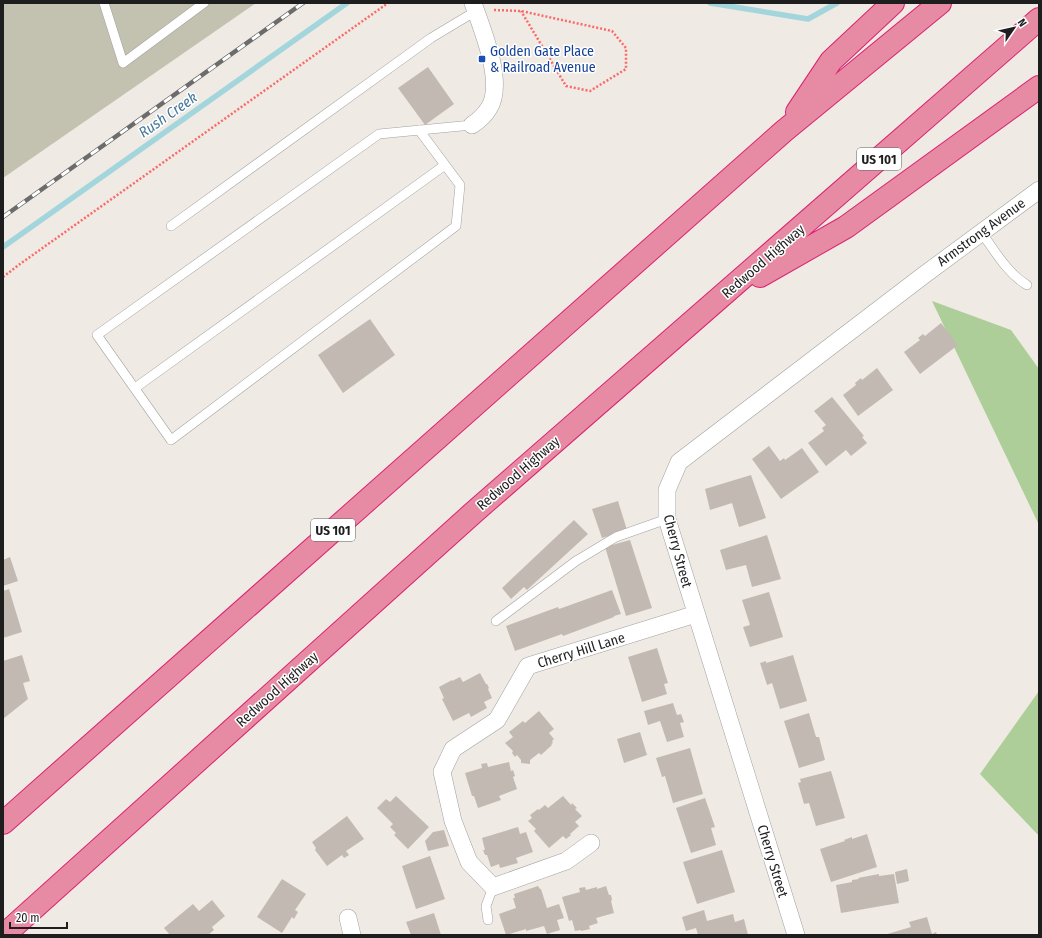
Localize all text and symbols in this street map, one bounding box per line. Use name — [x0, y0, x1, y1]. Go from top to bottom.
north arrow — [994, 8, 1034, 48]
text: N — [1015, 16, 1029, 29]
place label: Golden Gate Place & Railroad Avenue — [490, 43, 596, 76]
marker: Golden Gate Place & Railroad Avenue — [477, 54, 487, 64]
water label: Rush Creek — [135, 88, 201, 142]
road number: US 101 — [857, 148, 901, 170]
street label: Armstrong Avenue — [934, 195, 1029, 270]
street label: Redwood Highway — [718, 220, 809, 302]
street label: Redwood Highway — [473, 432, 564, 514]
street label: Cherry Street — [660, 513, 696, 590]
road number: US 101 — [311, 519, 355, 541]
street label: Cherry Hill Lane — [535, 629, 627, 672]
street label: Redwood Highway — [233, 648, 322, 731]
street label: Cherry Street — [753, 823, 792, 900]
scale bar — [10, 904, 67, 930]
text: 20 m — [16, 911, 40, 925]

